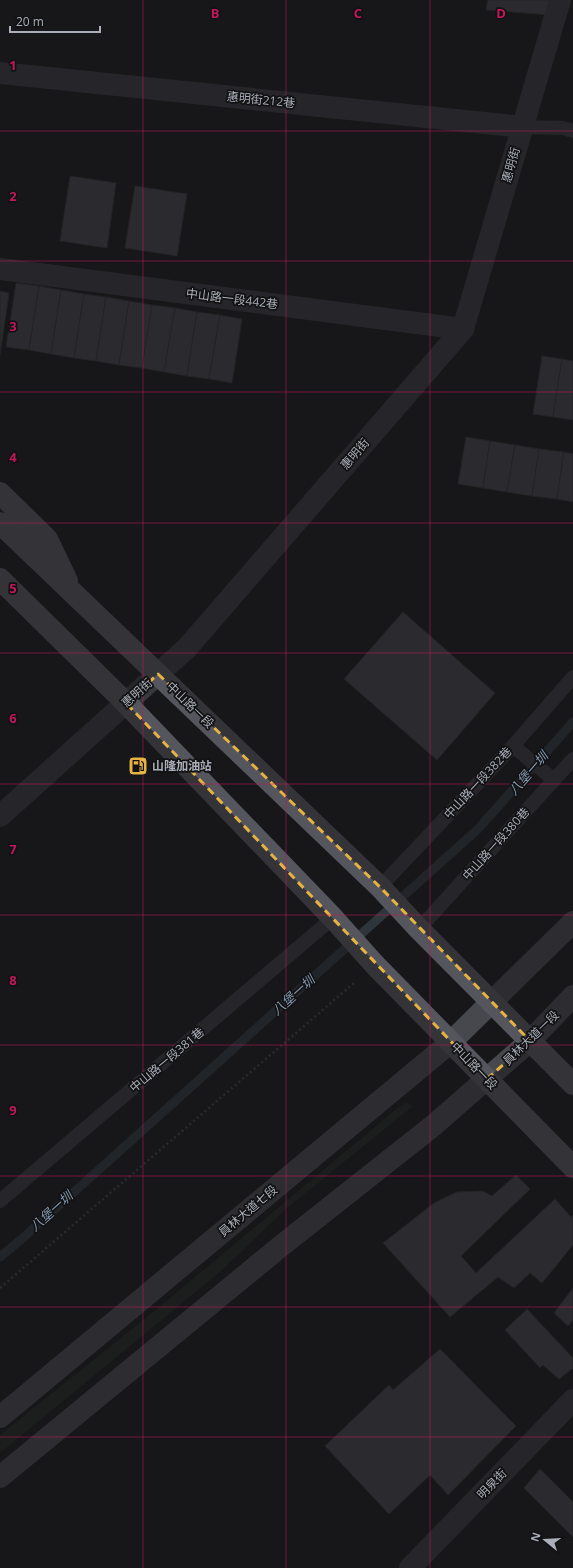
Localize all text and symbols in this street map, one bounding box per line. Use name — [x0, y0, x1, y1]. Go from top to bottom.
text: B — [211, 4, 220, 22]
text: C — [354, 4, 362, 22]
text: D — [496, 4, 506, 22]
scale bar — [10, 8, 100, 34]
text: 20 m — [16, 13, 44, 30]
text: 1 — [9, 56, 17, 74]
street label: 惠明街212巷 — [226, 87, 296, 112]
street label: 惠明街 — [497, 145, 524, 185]
text: 2 — [9, 187, 17, 205]
street label: 中山路一段442巷 — [185, 284, 279, 313]
text: 3 — [9, 317, 17, 335]
street label: 惠明街 — [336, 435, 373, 473]
text: 4 — [9, 448, 17, 466]
text: 5 — [9, 579, 17, 597]
street label: 惠明街 — [118, 674, 156, 711]
street label: 中山路一段 — [163, 678, 218, 732]
text: 6 — [9, 709, 17, 727]
street label: 中山路一段382巷 — [440, 743, 515, 822]
water label: 八堡一圳 — [504, 746, 553, 799]
fuel station icon: 山隆加油站 — [127, 755, 149, 777]
place label: 山隆加油站 — [152, 757, 212, 774]
street label: 中山路一段380巷 — [458, 804, 533, 884]
text: 7 — [9, 840, 17, 858]
water label: 八堡一圳 — [268, 970, 320, 1019]
text: 8 — [9, 971, 17, 989]
street label: 員林大道一段 — [499, 1007, 562, 1069]
street label: 中山路一段381巷 — [126, 1023, 208, 1096]
street label: 中山路一段 — [447, 1038, 501, 1093]
text: 9 — [9, 1101, 17, 1119]
street label: 員林大道七段 — [215, 1181, 281, 1240]
water label: 八堡一圳 — [26, 1186, 78, 1235]
street label: 明泉街 — [473, 1465, 510, 1503]
north arrow — [525, 1520, 565, 1560]
text: N — [526, 1530, 544, 1543]

